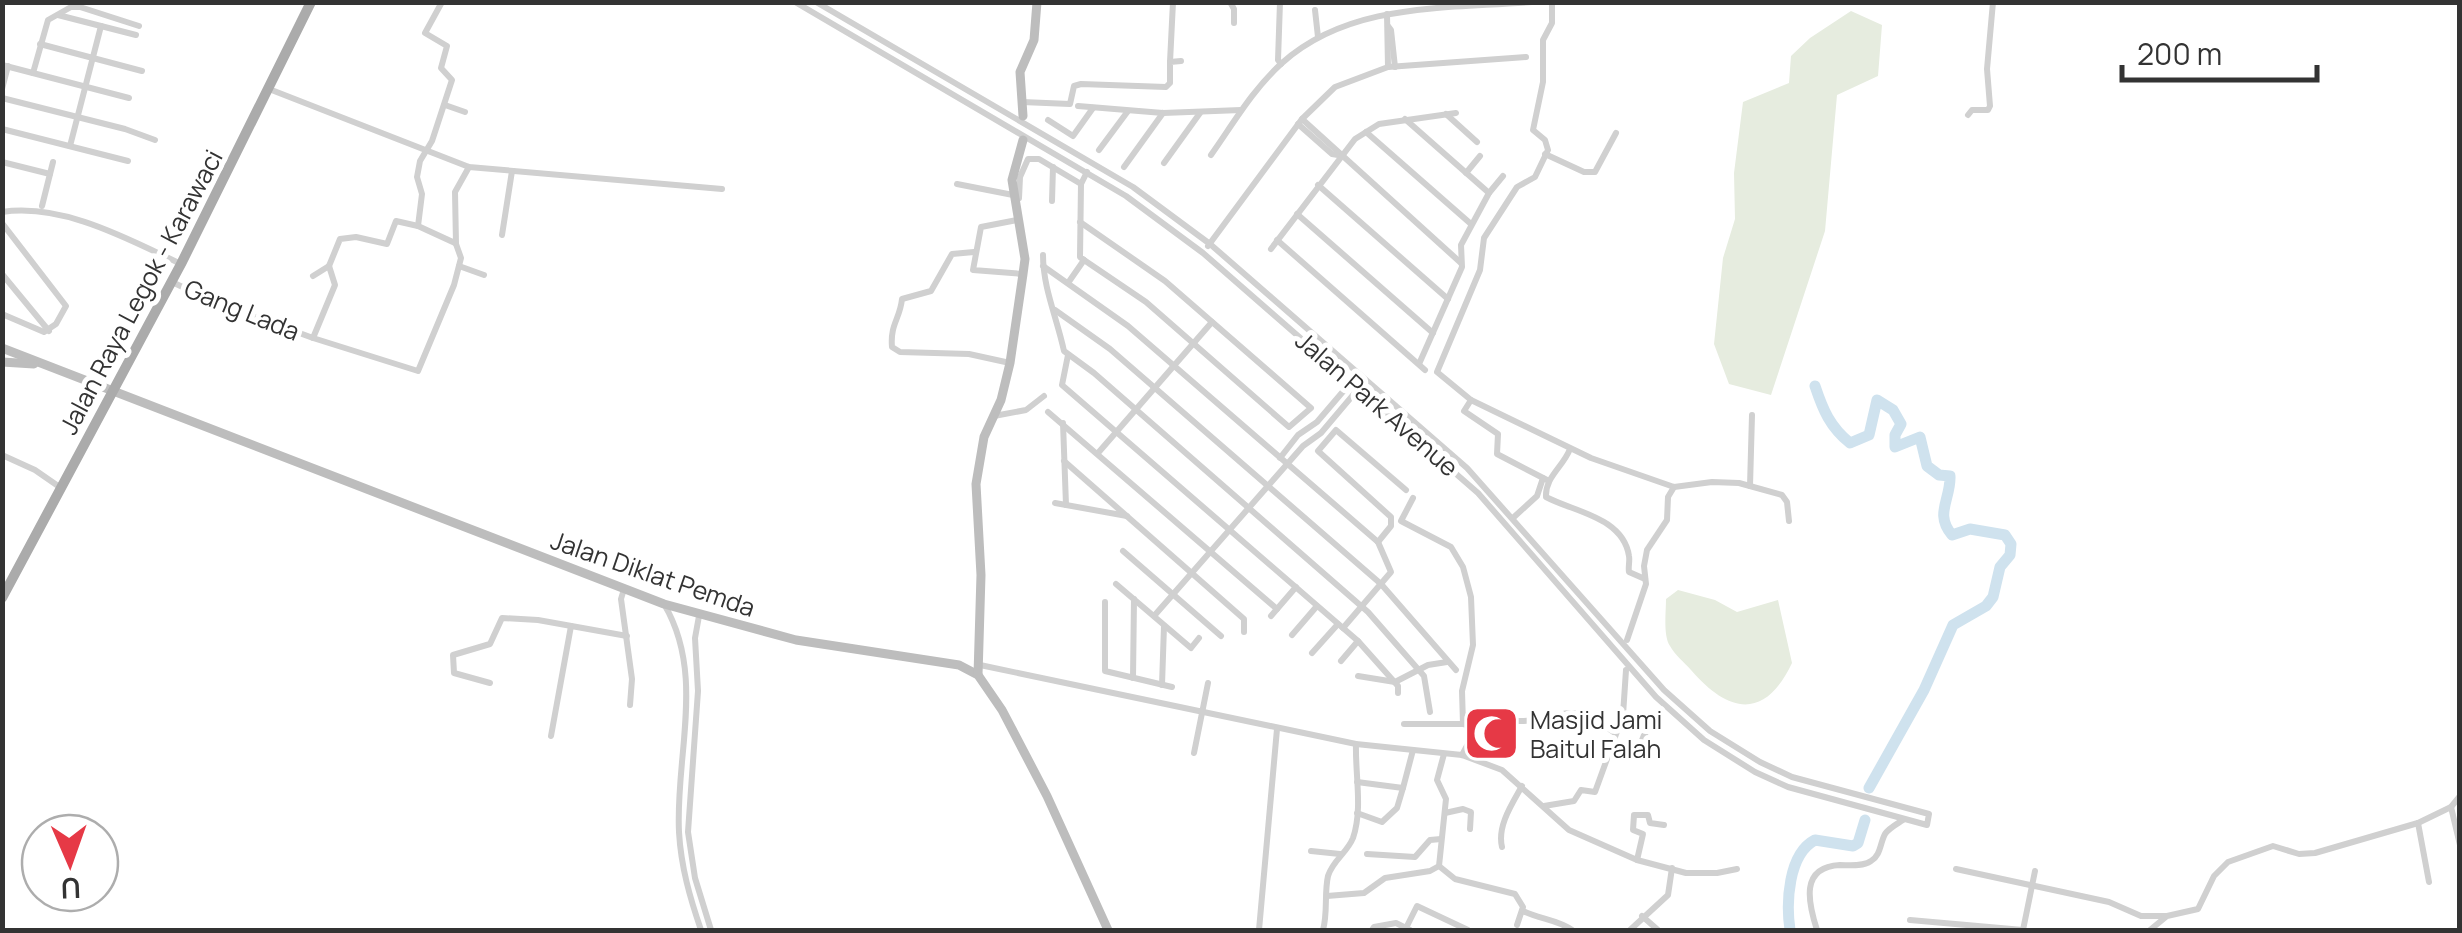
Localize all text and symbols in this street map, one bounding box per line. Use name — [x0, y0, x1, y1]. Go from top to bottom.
scale bar — [2122, 20, 2317, 82]
text: 200 m — [2137, 33, 2222, 74]
street label: Jalan Raya Legok - Karawaci — [51, 143, 231, 440]
street label: Gang Lada — [179, 271, 305, 349]
street label: Jalan Park Avenue — [1288, 323, 1466, 484]
street label: Jalan Diklat Pemda — [546, 522, 760, 625]
place label: Masjid Jami Baitul Falah — [1530, 702, 1662, 766]
mosque icon: Masjid Jami Baitul Falah — [1461, 704, 1521, 764]
north arrow — [20, 813, 120, 913]
text: U — [60, 870, 82, 908]

